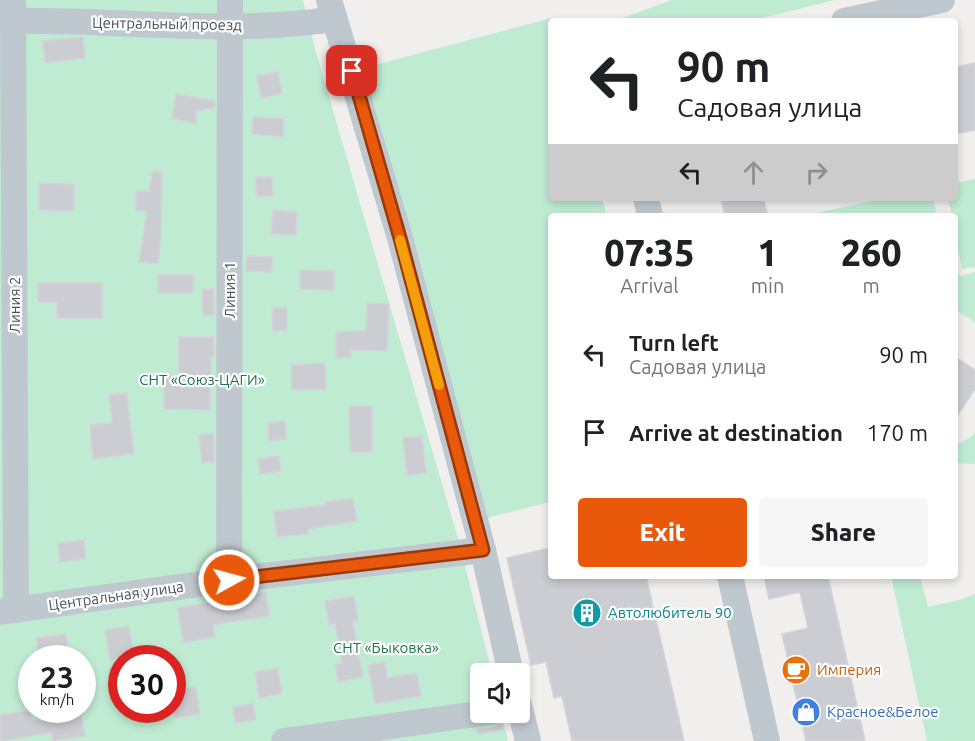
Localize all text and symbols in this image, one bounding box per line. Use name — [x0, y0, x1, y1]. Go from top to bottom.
street label: Центральный проезд — [92, 14, 242, 33]
icon: left — [578, 42, 656, 120]
text: 90 m — [677, 43, 771, 90]
pin — [326, 45, 377, 96]
icon: arrive — [335, 54, 368, 87]
text: Садовая улица — [677, 92, 862, 122]
icon: left — [674, 156, 707, 189]
icon: ahead — [737, 156, 770, 189]
icon: right — [800, 156, 833, 189]
text: 07:35 — [604, 232, 694, 273]
text: 1 — [757, 232, 778, 273]
text: 260 — [841, 232, 902, 273]
street label: Линия 1 — [221, 262, 238, 318]
text: Arrival — [620, 274, 679, 297]
text: min — [751, 274, 784, 297]
text: m — [863, 274, 880, 297]
street label: Линия 2 — [6, 277, 23, 333]
text: Turn left — [629, 330, 719, 355]
icon: left — [578, 338, 611, 371]
text: 90 m — [879, 342, 928, 367]
text: Садовая улица — [629, 355, 766, 378]
park label: СНТ «Союз-ЦАГИ» — [139, 371, 265, 388]
icon: arrive — [578, 416, 611, 449]
text: Arrive at destination — [629, 420, 843, 445]
text: 170 m — [867, 420, 928, 445]
button: Exit — [578, 498, 747, 567]
button: Share — [759, 498, 928, 567]
position arrow — [197, 548, 261, 612]
street label: Центральная улица — [47, 578, 185, 613]
building icon: Автолюбитель 90 — [571, 597, 603, 629]
place label: Автолюбитель 90 — [608, 604, 732, 621]
park label: СНТ «Быковка» — [333, 639, 439, 656]
speed limit sign: 30 — [108, 645, 186, 723]
cafe icon: Империя — [780, 654, 812, 686]
text: 23 — [40, 660, 74, 694]
place label: Империя — [817, 661, 881, 678]
map controls — [470, 663, 530, 723]
button: sound — [470, 663, 530, 723]
text: km/h — [40, 691, 74, 708]
shop icon: Красное&Белое — [790, 696, 822, 728]
place label: Красное&Белое — [827, 703, 939, 720]

